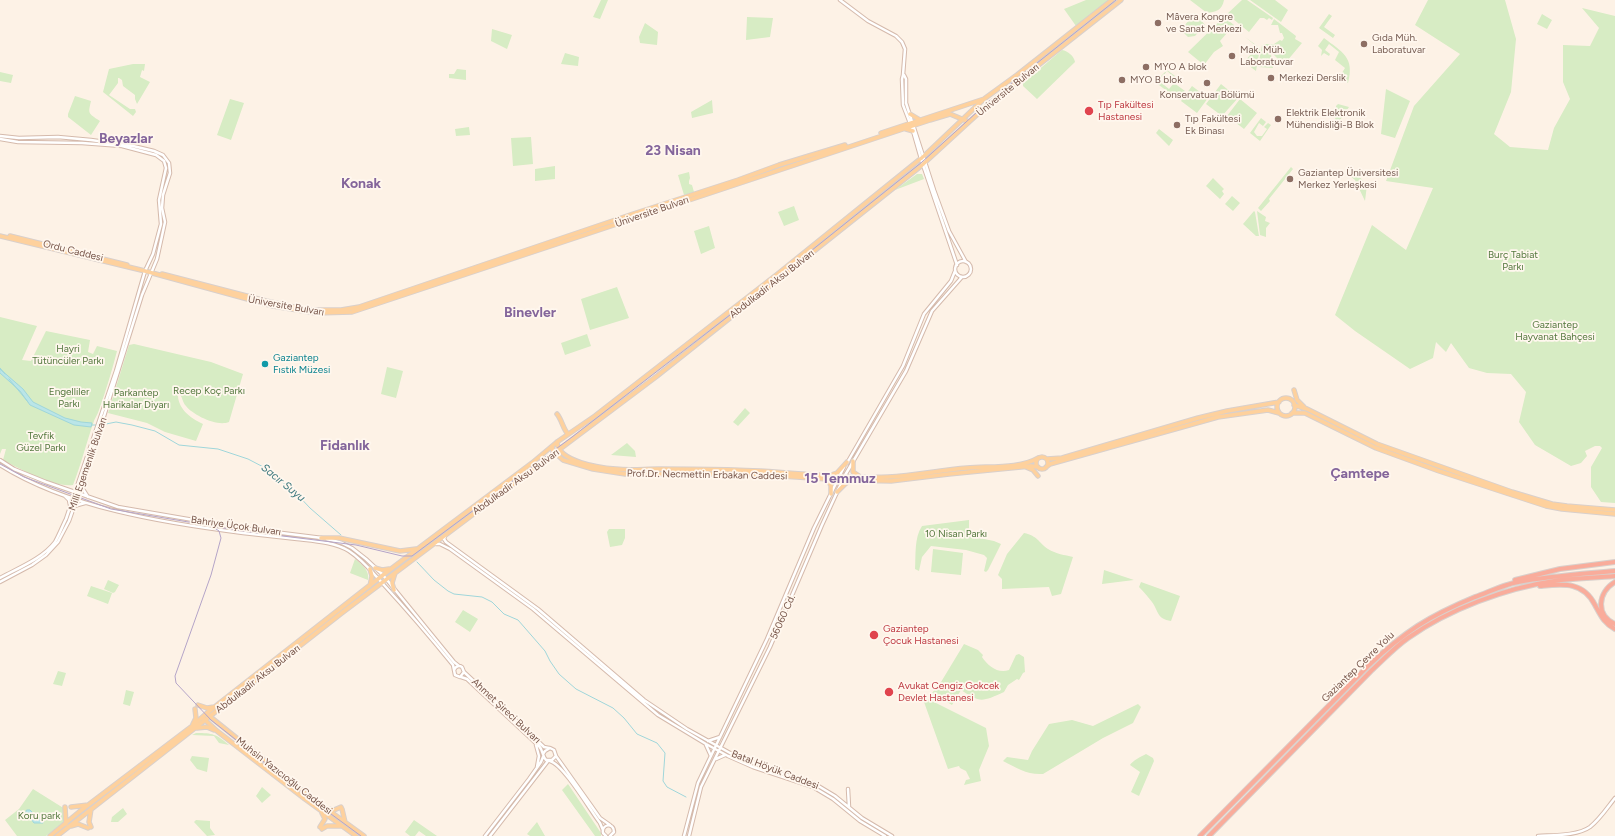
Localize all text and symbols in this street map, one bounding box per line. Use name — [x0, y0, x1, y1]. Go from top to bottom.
place label: Mâvera Kongre ve Sanat Merkezi — [1166, 11, 1242, 34]
marker: Mâvera Kongre ve Sanat Merkezi — [1153, 18, 1163, 28]
place label: Gıda Müh. Laboratuvar — [1372, 32, 1425, 56]
marker: Gıda Müh. Laboratuvar — [1359, 39, 1369, 49]
place label: Mak. Müh. Laboratuvar — [1240, 44, 1293, 68]
marker: Mak. Müh. Laboratuvar — [1227, 51, 1237, 61]
street label: Üniversite Bulvarı — [974, 61, 1042, 119]
place label: MYO A blok — [1154, 61, 1207, 73]
marker: MYO A blok — [1141, 62, 1151, 72]
place label: Merkezi Derslik — [1279, 72, 1346, 84]
marker: Merkezi Derslik — [1266, 73, 1276, 83]
place label: MYO B blok — [1130, 74, 1182, 86]
marker: MYO B blok — [1117, 75, 1127, 85]
marker: Konservatuar Bölümü — [1202, 78, 1212, 88]
place label: Konservatuar Bölümü — [1159, 89, 1255, 101]
place label: Tıp Fakültesi Hastanesi — [1098, 99, 1154, 122]
marker: Tıp Fakültesi Hastanesi — [1083, 105, 1095, 117]
place label: Elektrik Elektronik Mühendisliği-B Blok — [1286, 107, 1374, 130]
place label: Tıp Fakültesi Ek Binası — [1185, 113, 1241, 136]
marker: Elektrik Elektronik Mühendisliği-B Blok — [1273, 114, 1283, 124]
marker: Tıp Fakültesi Ek Binası — [1172, 120, 1182, 130]
district label: Beyazlar — [99, 131, 153, 147]
district label: 23 Nisan — [645, 143, 701, 159]
place label: Gaziantep Üniversitesi Merkez Yerleşkesi — [1298, 167, 1398, 190]
marker: Gaziantep Üniversitesi Merkez Yerleşkesi — [1285, 174, 1295, 184]
district label: Konak — [341, 176, 381, 192]
street label: Üniversite Bulvarı — [613, 194, 691, 230]
street label: Ordu Caddesi — [42, 238, 104, 264]
street label: Abdulkadir Aksu Bulvarı — [727, 247, 817, 321]
park label: Burç Tabiat Parkı — [1488, 249, 1538, 272]
street label: Üniversite Bulvarı — [247, 293, 325, 319]
district label: Binevler — [504, 305, 556, 321]
park label: Gaziantep Hayvanat Bahçesi — [1515, 319, 1595, 342]
park label: Hayri Tütüncüler Parkı — [32, 343, 104, 366]
place label: Gaziantep Fıstık Müzesi — [273, 352, 330, 376]
marker: Gaziantep Fıstık Müzesi — [260, 359, 270, 369]
park label: Recep Koç Parkı — [173, 385, 245, 397]
park label: Engelliler Parkı — [49, 386, 89, 410]
park label: Parkantep Harikalar Diyarı — [103, 387, 169, 410]
street label: Milli Egemenlik Bulvarı — [66, 416, 110, 512]
park label: Tevfik Güzel Parkı — [16, 430, 66, 454]
district label: Fidanlık — [320, 438, 370, 454]
street label: Abdulkadir Aksu Bulvarı — [470, 447, 562, 517]
water label: Sacır Suyu — [258, 461, 308, 505]
district label: Çamtepe — [1330, 466, 1390, 482]
street label: Prof.Dr. Necmettin Erbakan Caddesi — [627, 468, 787, 482]
district label: 15 Temmuz — [804, 471, 876, 487]
street label: Bahriye Üçok Bulvarı — [190, 514, 282, 538]
park label: 10 Nisan Parkı — [925, 528, 987, 540]
street label: 56060 Cd. — [768, 593, 798, 641]
place label: Gaziantep Çocuk Hastanesi — [883, 623, 958, 646]
marker: Gaziantep Çocuk Hastanesi — [868, 629, 880, 641]
street label: Gaziantep Çevre Yolu — [1319, 629, 1397, 705]
street label: Abdulkadir Aksu Bulvarı — [213, 642, 303, 716]
street label: Ahmet Şireci Bulvarı — [469, 676, 543, 746]
place label: Avukat Cengiz Gokcek Devlet Hastanesi — [898, 680, 999, 704]
marker: Avukat Cengiz Gokcek Devlet Hastanesi — [883, 686, 895, 698]
street label: Muhsin Yazıcıoğlu Caddesi — [234, 735, 334, 817]
street label: Batal Höyük Caddesi — [730, 748, 820, 792]
park label: Koru park — [18, 810, 60, 822]

